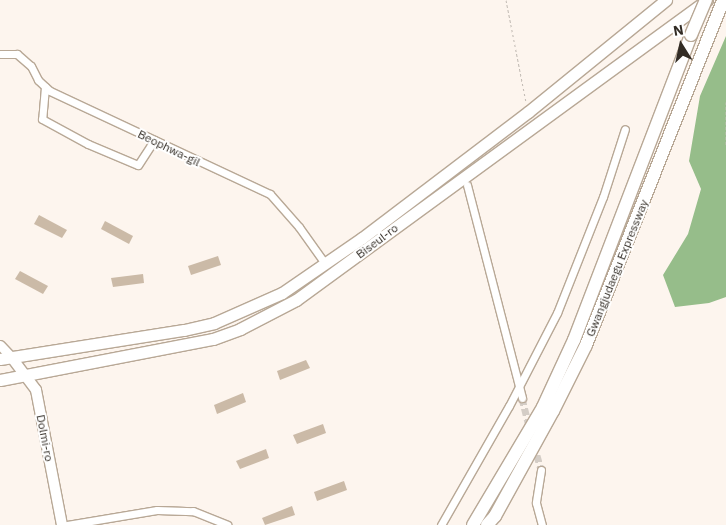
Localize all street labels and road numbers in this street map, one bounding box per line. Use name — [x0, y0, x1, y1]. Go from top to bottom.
street label: Beophwa-gil — [135, 127, 203, 169]
street label: Gwangjudaegu Expressway — [583, 197, 651, 339]
street label: Biseul-ro — [353, 220, 401, 262]
street label: Dolmi-ro — [33, 413, 57, 463]

